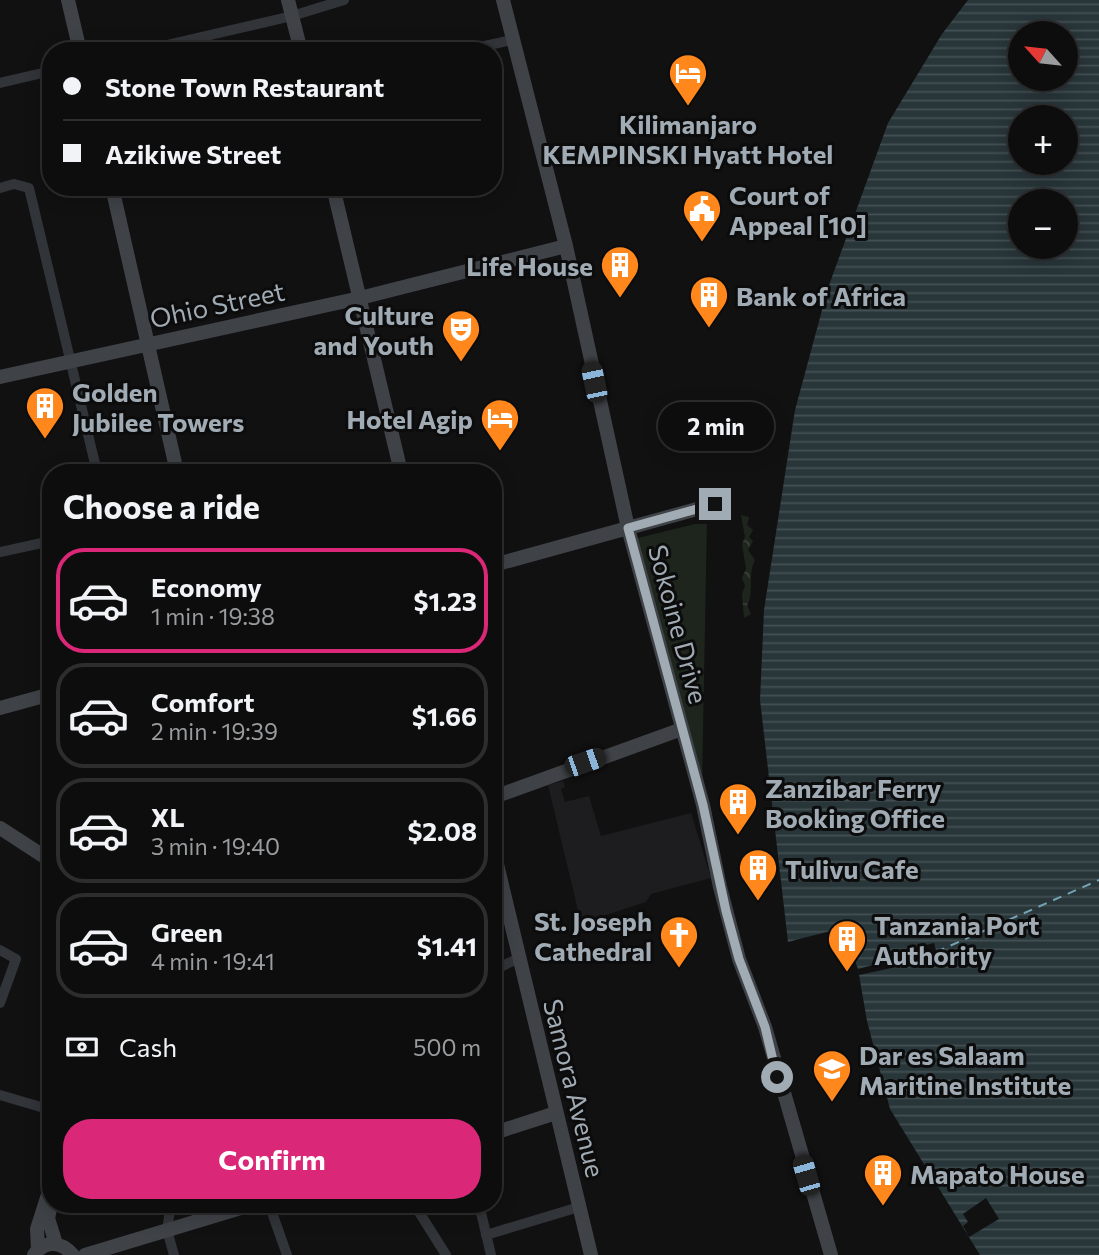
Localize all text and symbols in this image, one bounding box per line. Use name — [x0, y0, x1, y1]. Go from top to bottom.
north arrow — [1008, 21, 1078, 91]
map controls — [1008, 21, 1078, 259]
hotel icon: Kilimanjaro KEMPINSKI Hyatt Hotel — [667, 52, 709, 107]
text: Stone Town Restaurant — [105, 71, 384, 102]
button: + — [1008, 105, 1078, 175]
place label: Kilimanjaro KEMPINSKI Hyatt Hotel — [543, 108, 833, 169]
text: Azikiwe Street — [105, 138, 281, 169]
place label: Court of Appeal [10] — [729, 179, 867, 240]
public building icon: Court of Appeal [10] — [681, 188, 723, 243]
button: − — [1008, 189, 1078, 259]
building icon: Life House — [599, 244, 641, 299]
place label: Life House — [466, 250, 593, 281]
building icon: Bank of Africa — [688, 274, 730, 329]
street label: Ohio Street — [147, 275, 287, 333]
place label: Bank of Africa — [736, 280, 906, 311]
place label: Culture and Youth — [313, 299, 434, 360]
theatre icon: Culture and Youth — [440, 308, 482, 363]
car — [580, 359, 609, 405]
place label: Golden Jubilee Towers — [72, 376, 244, 437]
building icon: Golden Jubilee Towers — [24, 385, 66, 440]
hotel icon: Hotel Agip — [479, 397, 521, 452]
callout: 2 min — [657, 402, 773, 452]
place label: Hotel Agip — [347, 403, 473, 434]
text: 2 min — [687, 412, 745, 440]
text: Choose a ride — [63, 486, 260, 526]
route end — [699, 488, 731, 520]
street label: Sokoine Drive — [643, 541, 715, 707]
icon: car — [67, 569, 130, 632]
text: Economy — [151, 571, 262, 602]
text: $1.23 — [413, 585, 477, 616]
text: 1 min · 19:38 — [151, 602, 275, 630]
icon: car — [67, 684, 130, 747]
text: Comfort — [151, 686, 254, 717]
text: $1.66 — [412, 700, 477, 731]
text: 2 min · 19:39 — [151, 717, 278, 745]
car — [562, 745, 609, 779]
place label: Zanzibar Ferry Booking Office — [765, 772, 945, 833]
building icon: Zanzibar Ferry Booking Office — [717, 781, 759, 836]
icon: car — [67, 799, 130, 862]
text: XL — [151, 801, 185, 832]
text: $2.08 — [407, 815, 477, 846]
text: 3 min · 19:40 — [151, 832, 280, 860]
building icon: Tulivu Cafe — [737, 847, 779, 902]
place label: Tulivu Cafe — [785, 853, 919, 884]
place label: St. Joseph Cathedral — [534, 905, 652, 966]
place label: Tanzania Port Authority — [874, 909, 1040, 970]
icon: car — [67, 914, 130, 977]
church icon: St. Joseph Cathedral — [658, 914, 700, 969]
text: Green — [151, 916, 223, 947]
building icon: Tanzania Port Authority — [826, 918, 868, 973]
text: $1.41 — [417, 930, 477, 961]
text: 4 min · 19:41 — [151, 947, 275, 975]
street label: Samora Avenue — [538, 996, 612, 1180]
icon: cash — [63, 1028, 101, 1066]
text: Cash — [119, 1031, 177, 1062]
text: 500 m — [413, 1033, 481, 1061]
place label: Dar es Salaam Maritine Institute — [859, 1039, 1071, 1100]
school or university icon: Dar es Salaam Maritine Institute — [811, 1048, 853, 1103]
route start — [761, 1061, 793, 1093]
button: Confirm — [63, 1119, 481, 1199]
car — [791, 1152, 822, 1198]
building icon: Mapato House — [862, 1152, 904, 1207]
place label: Mapato House — [910, 1158, 1085, 1189]

